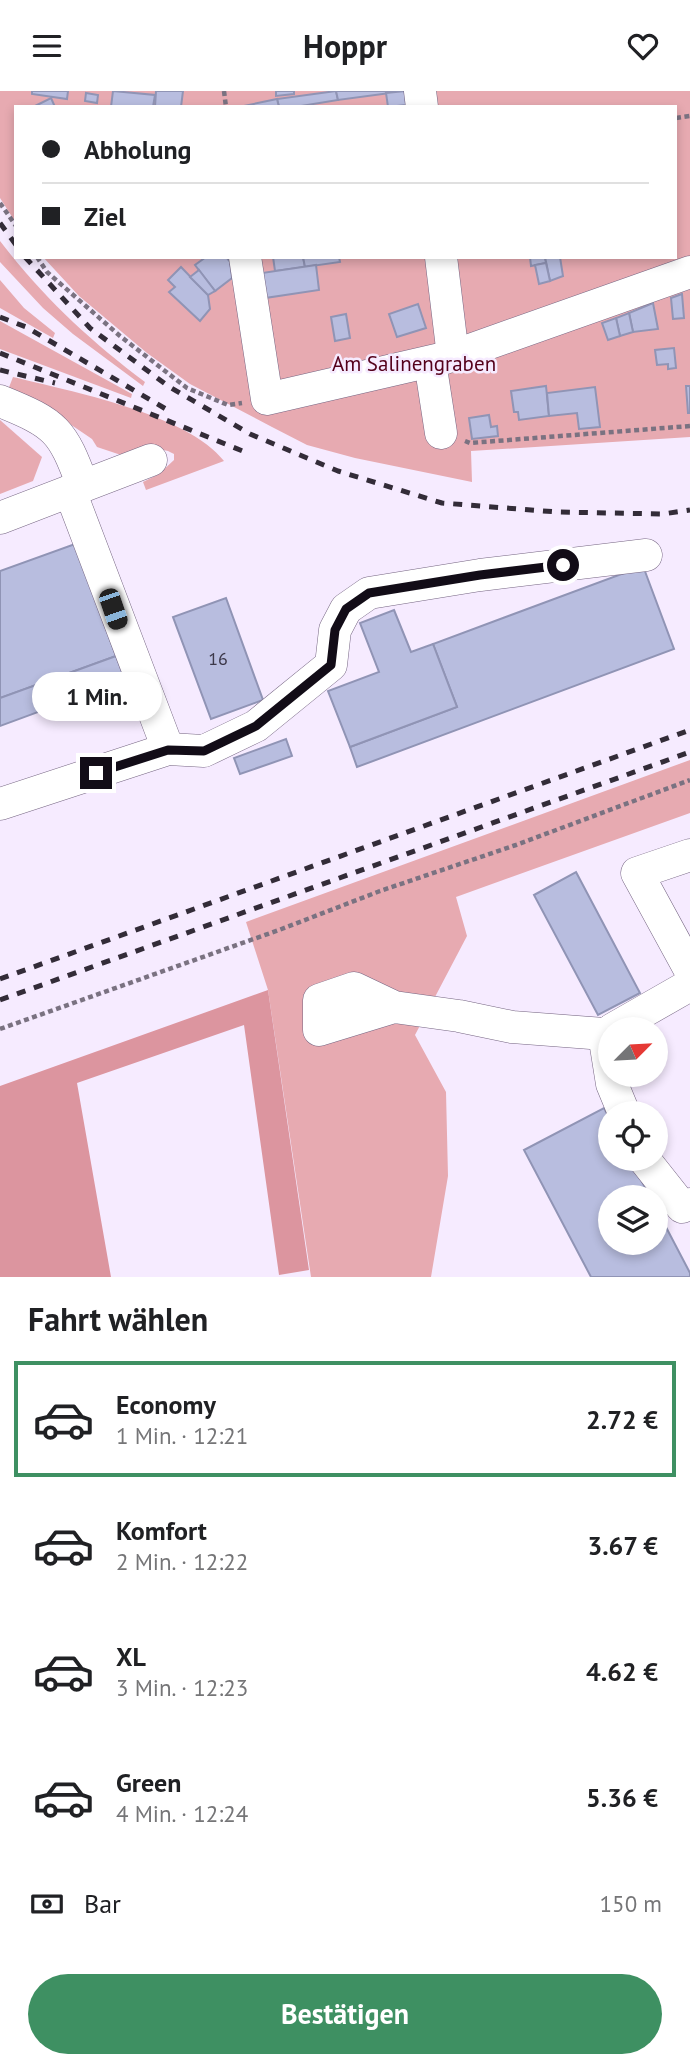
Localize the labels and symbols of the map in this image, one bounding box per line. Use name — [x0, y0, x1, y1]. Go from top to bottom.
park label: Am Salinengraben — [332, 350, 496, 377]
route start — [547, 549, 579, 581]
car — [97, 586, 130, 632]
house number: 16 — [208, 647, 228, 670]
callout: 1 Min. — [31, 671, 161, 721]
route end — [80, 757, 112, 789]
north arrow — [598, 1017, 668, 1087]

